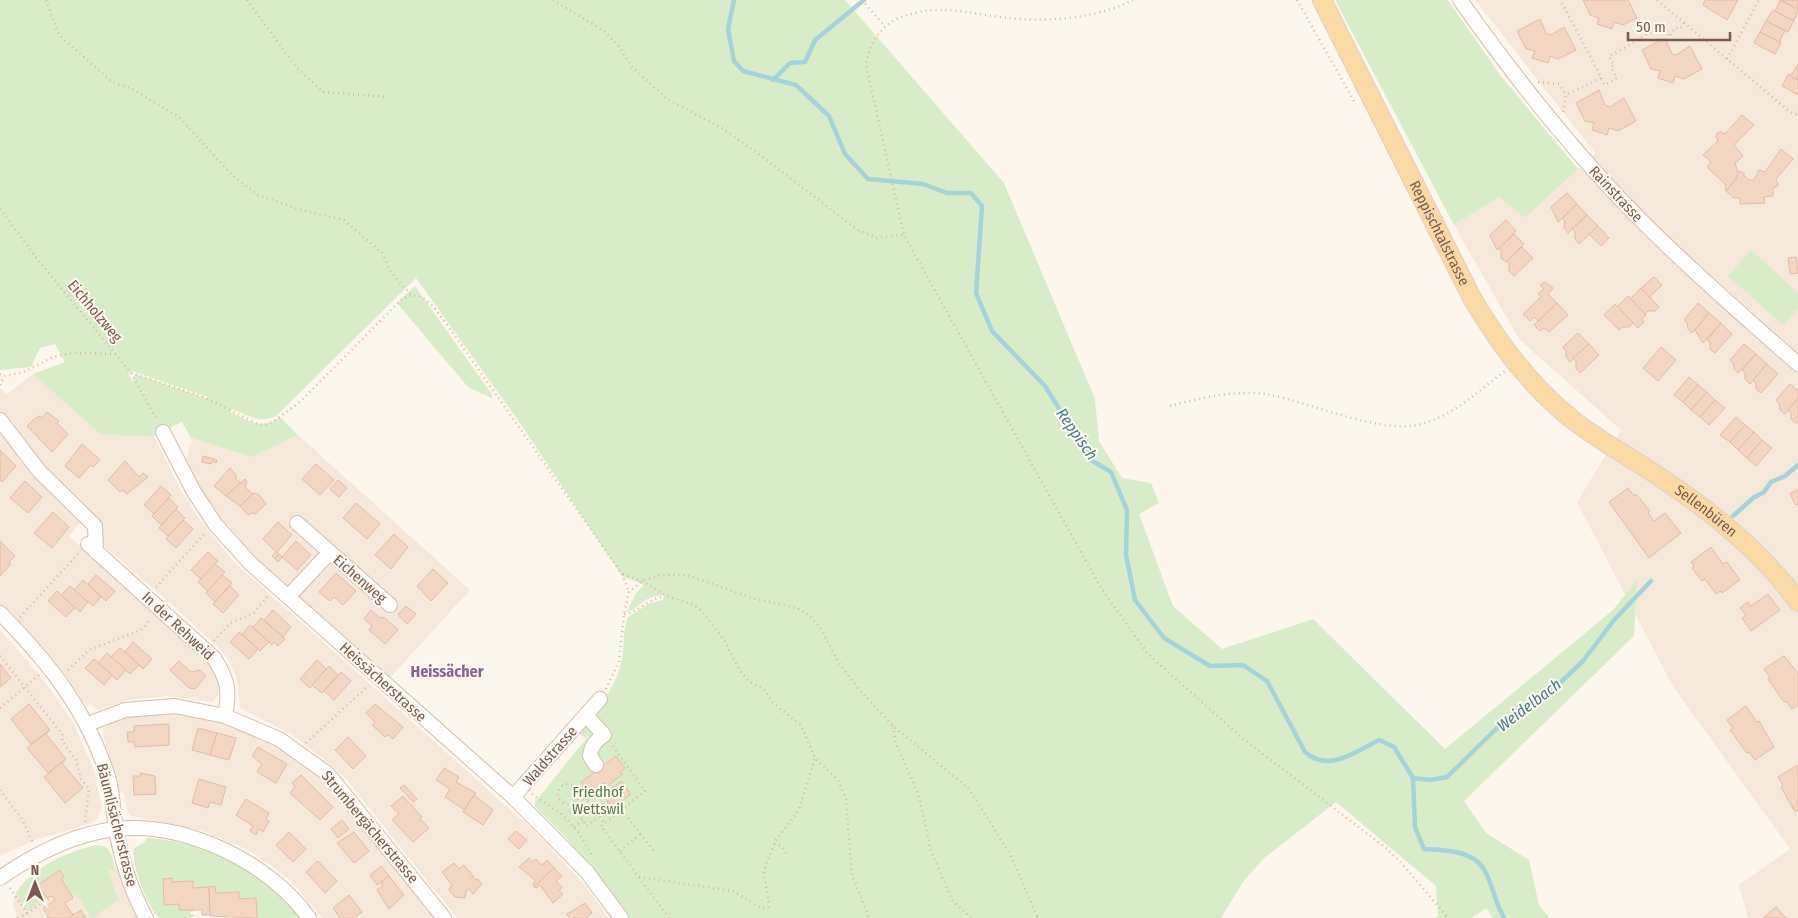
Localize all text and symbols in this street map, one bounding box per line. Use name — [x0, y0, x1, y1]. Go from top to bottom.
scale bar — [1628, 10, 1730, 42]
text: 50 m — [1636, 18, 1666, 36]
street label: Rainstrasse — [1585, 162, 1647, 226]
street label: Reppischtalstrasse — [1405, 178, 1473, 289]
street label: Eichholzweg — [64, 276, 126, 346]
water label: Reppisch — [1052, 404, 1102, 464]
street label: Sellenbüren — [1671, 481, 1741, 541]
street label: Eichenweg — [330, 551, 390, 607]
street label: In der Rehweid — [138, 588, 218, 664]
street label: Heissächerstrasse — [336, 638, 430, 726]
district label: Heissächer — [411, 662, 484, 681]
water label: Weidelbach — [1493, 675, 1565, 735]
street label: Waldstrasse — [519, 722, 581, 790]
street label: Bäumlisächerstrasse — [93, 761, 141, 889]
street label: Strumbergächerstrasse — [318, 767, 422, 887]
park label: Friedhof Wettswil — [572, 783, 625, 818]
north arrow — [10, 858, 60, 908]
text: N — [31, 862, 39, 879]

